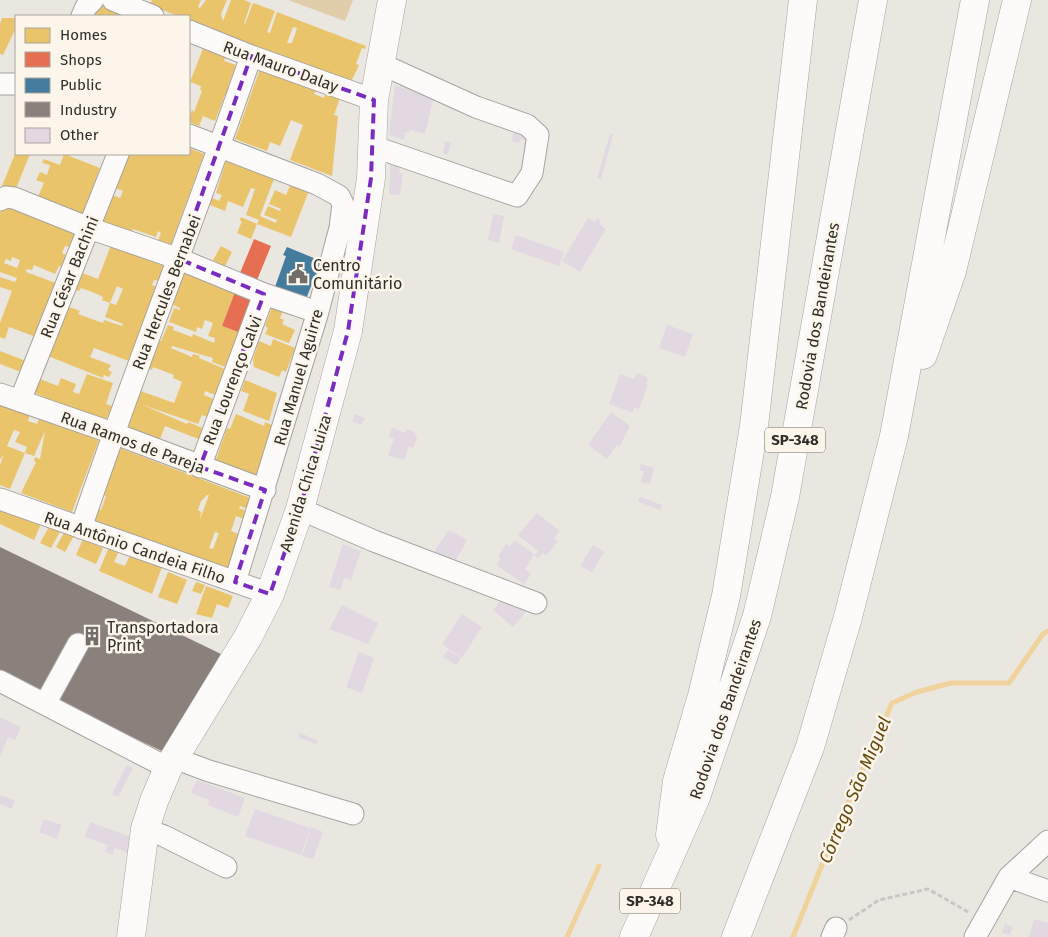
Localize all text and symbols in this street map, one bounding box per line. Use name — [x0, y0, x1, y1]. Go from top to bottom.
legend — [15, 15, 190, 155]
text: Homes — [60, 26, 107, 44]
street label: Rua Mauro Dalay — [221, 37, 341, 96]
text: Shops — [60, 51, 102, 69]
text: Public — [60, 76, 102, 94]
text: Industry — [60, 101, 117, 119]
text: Other — [60, 126, 99, 144]
street label: Rua Hercules Bernabei — [128, 212, 205, 372]
street label: Rua César Bachini — [36, 214, 103, 341]
street label: Rodovia dos Bandeirantes — [792, 221, 843, 411]
place label: Centro Comunitário — [313, 256, 402, 293]
public building icon: Centro Comunitário — [287, 263, 309, 285]
street label: Rua Manuel Aguirre — [270, 307, 327, 448]
street label: Rua Lourenço Calvi — [199, 313, 267, 448]
street label: Rua Ramos de Pareja — [58, 408, 208, 477]
street label: Avenida Chica Luiza — [276, 412, 335, 554]
road number: SP-348 — [765, 428, 825, 452]
street label: Rua Antônio Candeia Filho — [42, 507, 228, 587]
street label: Rodovia dos Bandeirantes — [686, 616, 765, 802]
place label: Transportadora Print — [107, 618, 219, 655]
building icon: Transportadora Print — [81, 625, 103, 647]
water label: Córrego São Miguel — [814, 713, 896, 867]
road number: SP-348 — [620, 888, 680, 914]

